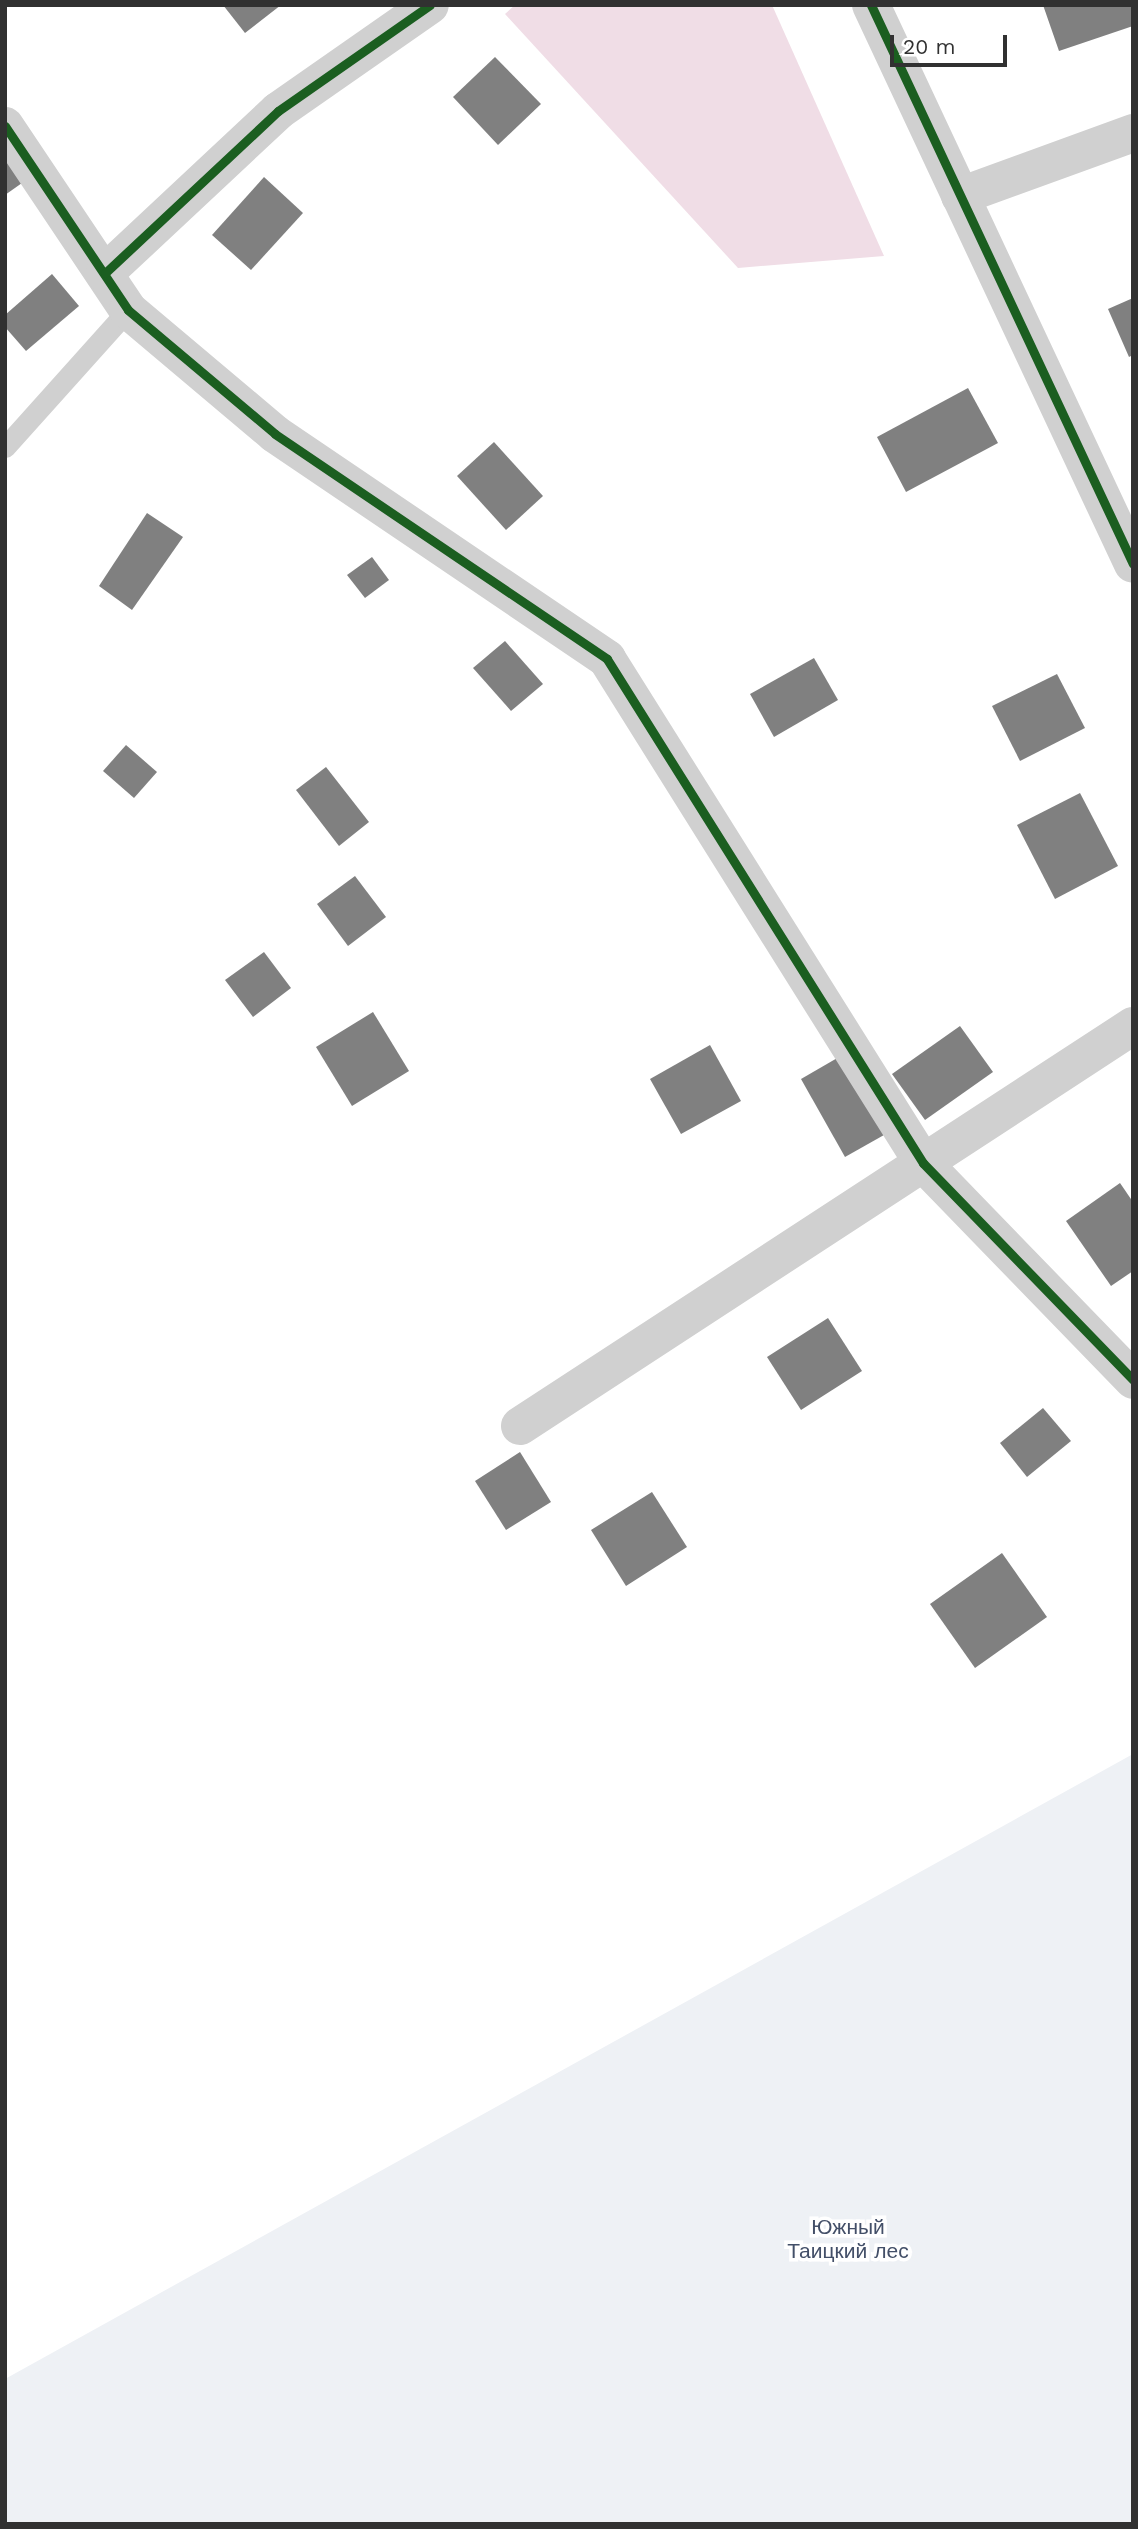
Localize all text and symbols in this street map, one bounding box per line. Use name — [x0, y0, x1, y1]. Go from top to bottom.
scale bar — [893, 21, 1010, 65]
text: 20 m — [903, 34, 955, 59]
park label: Южный Таицкий лес — [787, 2214, 909, 2264]

